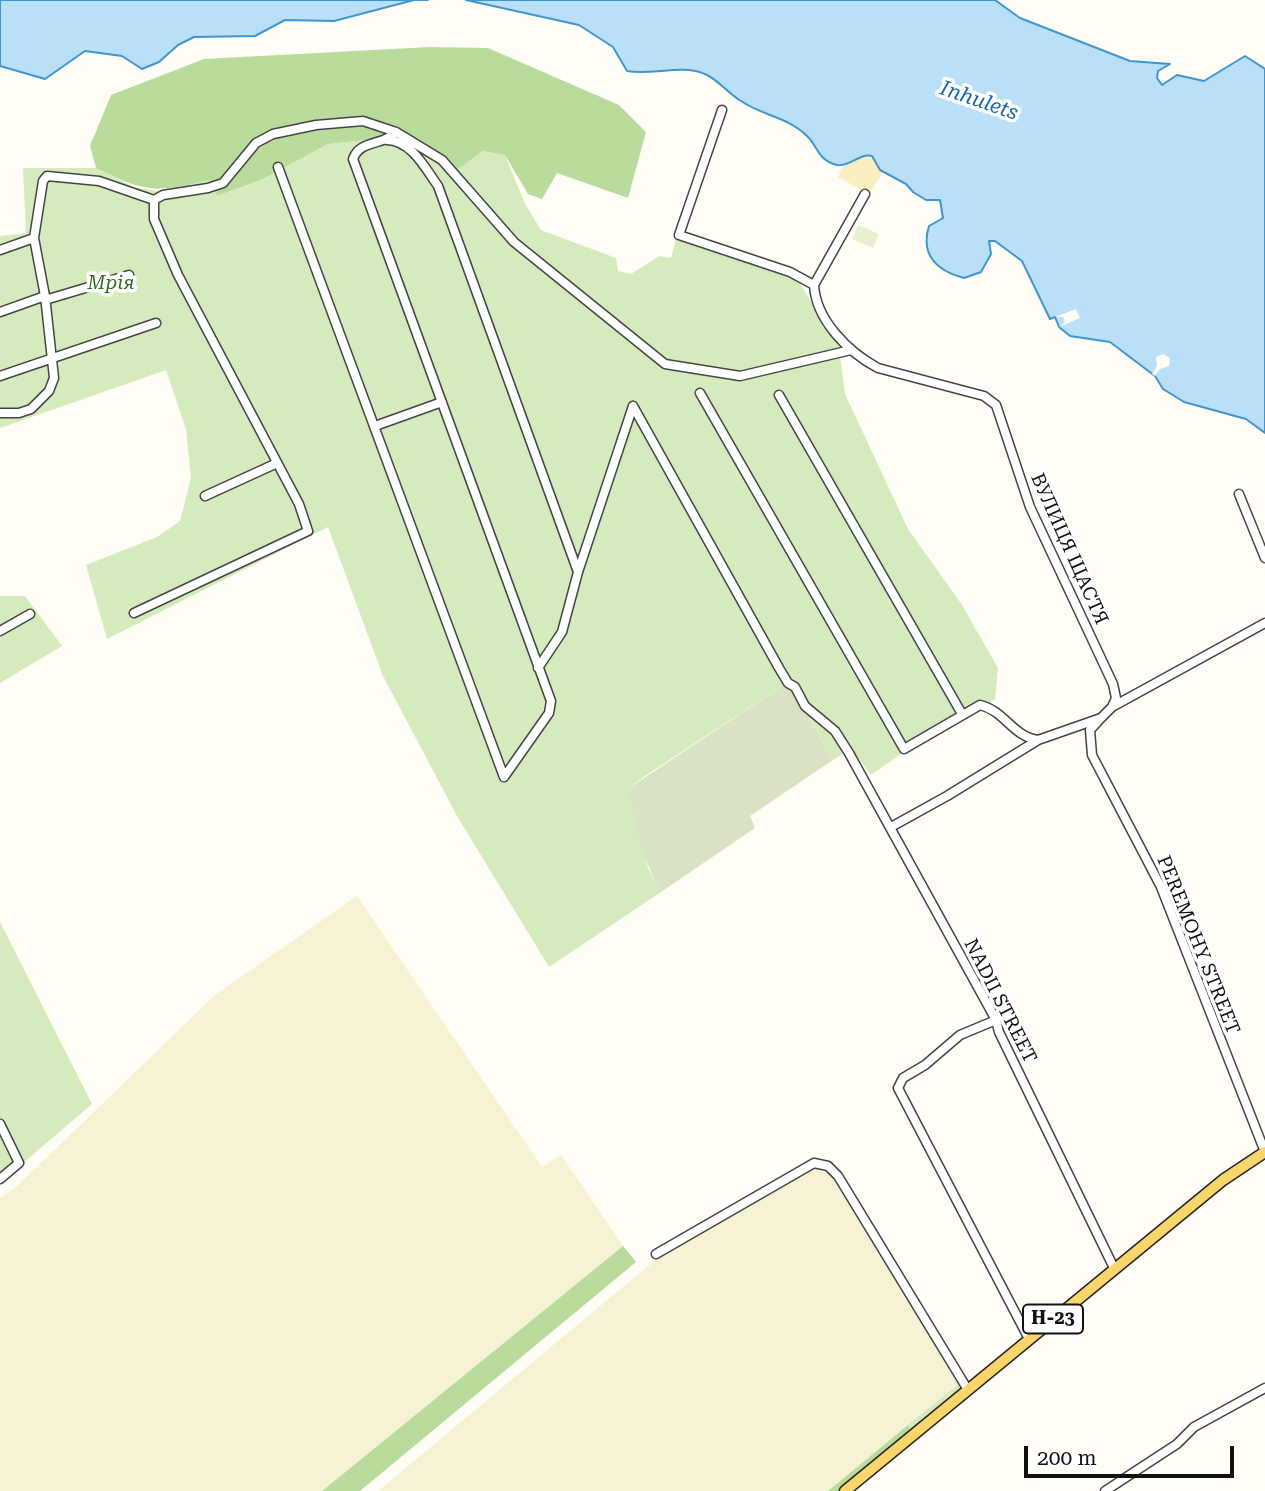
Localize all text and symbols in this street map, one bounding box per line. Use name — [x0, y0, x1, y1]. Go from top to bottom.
water label: Inhulets — [937, 76, 1021, 126]
park label: Мрія — [88, 272, 134, 294]
street label: ВУЛИЦЯ ЩАСТЯ — [1025, 470, 1113, 628]
street label: PEREMOHY STREET — [1152, 852, 1244, 1038]
street label: NADII STREET — [959, 935, 1041, 1067]
road number: Н-23 — [1023, 1304, 1083, 1334]
scale bar — [1027, 1432, 1237, 1476]
text: 200 m — [1037, 1446, 1097, 1470]

